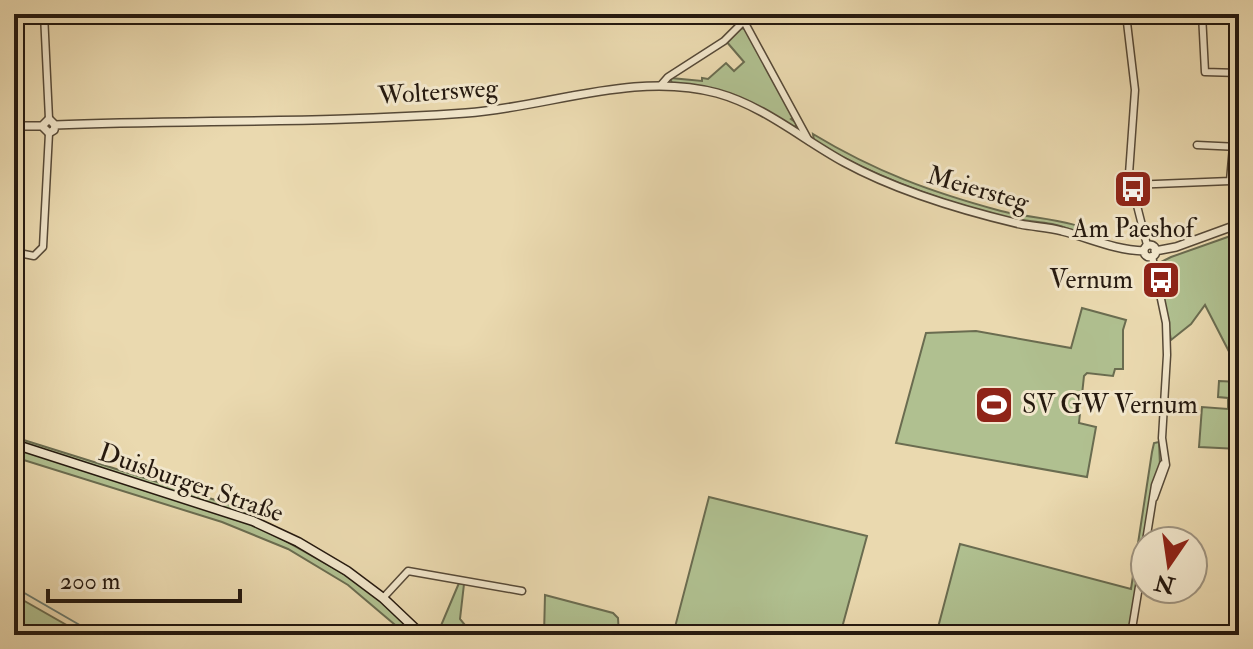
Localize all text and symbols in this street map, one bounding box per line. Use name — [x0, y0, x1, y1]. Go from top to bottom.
street label: Woltersweg — [376, 72, 500, 112]
street label: Meiersteg — [924, 159, 1034, 219]
bus stop icon: Am Paeshof — [1112, 168, 1154, 210]
place label: Am Paeshof — [1071, 213, 1197, 245]
bus stop icon: Vernum — [1140, 259, 1182, 301]
place label: Vernum — [1049, 264, 1133, 296]
sports icon: SV GW Vernum — [973, 384, 1015, 426]
place label: SV GW Vernum — [1022, 389, 1198, 421]
street label: Duisburger Straße — [94, 436, 288, 530]
north arrow — [1129, 525, 1209, 605]
scale bar — [48, 553, 240, 603]
text: 200 m — [60, 566, 121, 597]
text: N — [1152, 568, 1178, 600]

